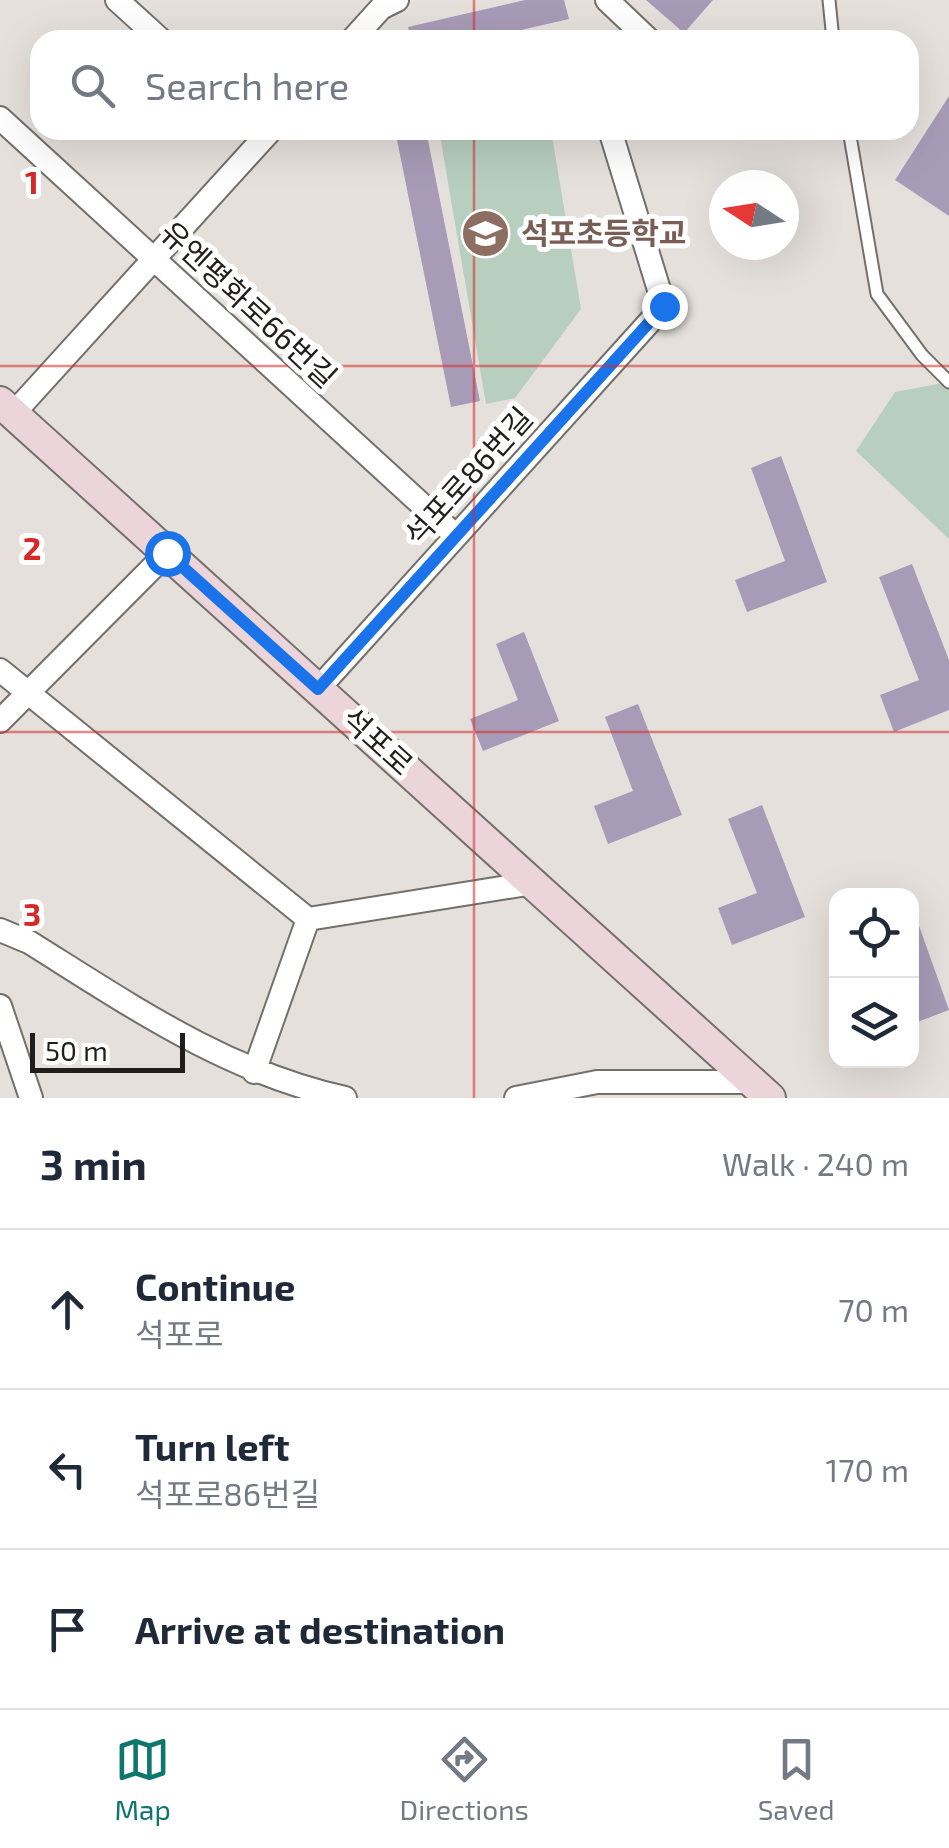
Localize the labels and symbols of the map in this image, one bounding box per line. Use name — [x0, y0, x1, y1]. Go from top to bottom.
text: 1 — [25, 162, 39, 200]
north arrow — [709, 170, 799, 260]
school or university icon: 석포초등학교 — [460, 208, 512, 260]
street label: 유엔평화로66번길 — [154, 213, 345, 394]
place label: 석포초등학교 — [521, 214, 687, 250]
route end — [642, 284, 688, 330]
street label: 석포로86번길 — [396, 399, 539, 552]
text: 2 — [23, 528, 41, 566]
route start — [145, 531, 191, 577]
street label: 석포로 — [336, 699, 421, 782]
text: 3 — [23, 894, 41, 932]
scale bar — [30, 1028, 185, 1072]

